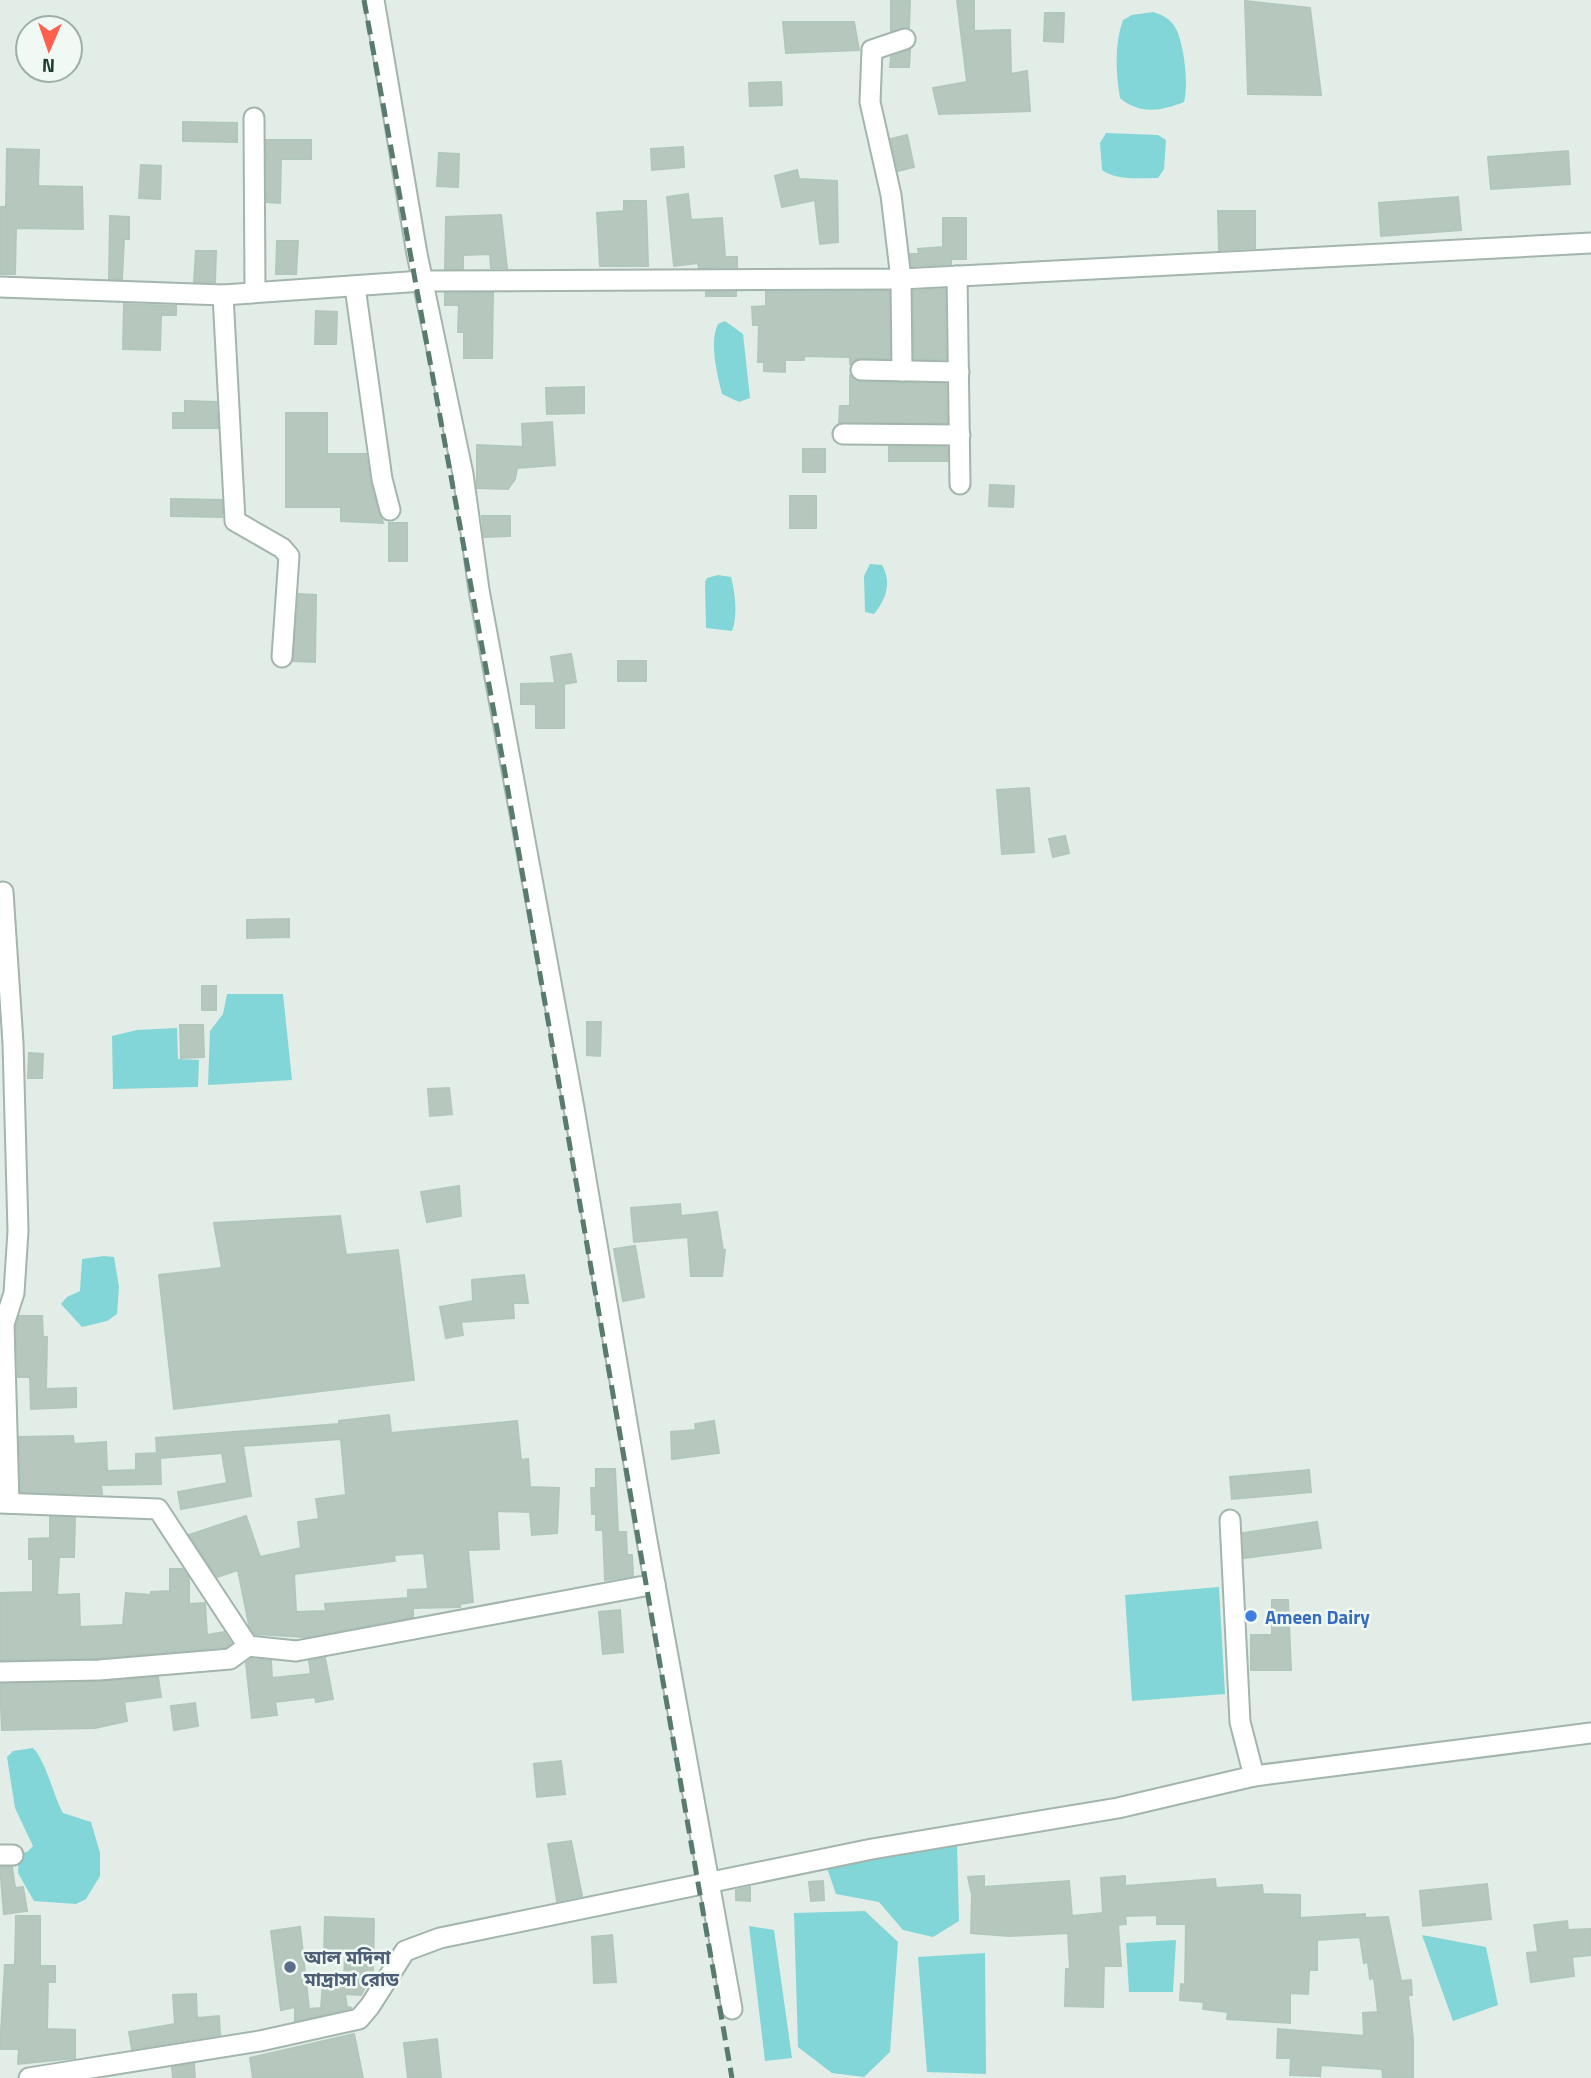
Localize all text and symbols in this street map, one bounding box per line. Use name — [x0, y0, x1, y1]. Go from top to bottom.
north arrow — [14, 14, 84, 84]
text: N — [41, 52, 55, 81]
place label: Ameen Dairy — [1265, 1602, 1370, 1631]
marker: Ameen Dairy — [1243, 1608, 1259, 1624]
place label: আল মদিনা মাদ্রাসা রোড — [303, 1942, 399, 1993]
marker: আল মদিনা মাদ্রাসা রোড — [282, 1959, 298, 1975]

